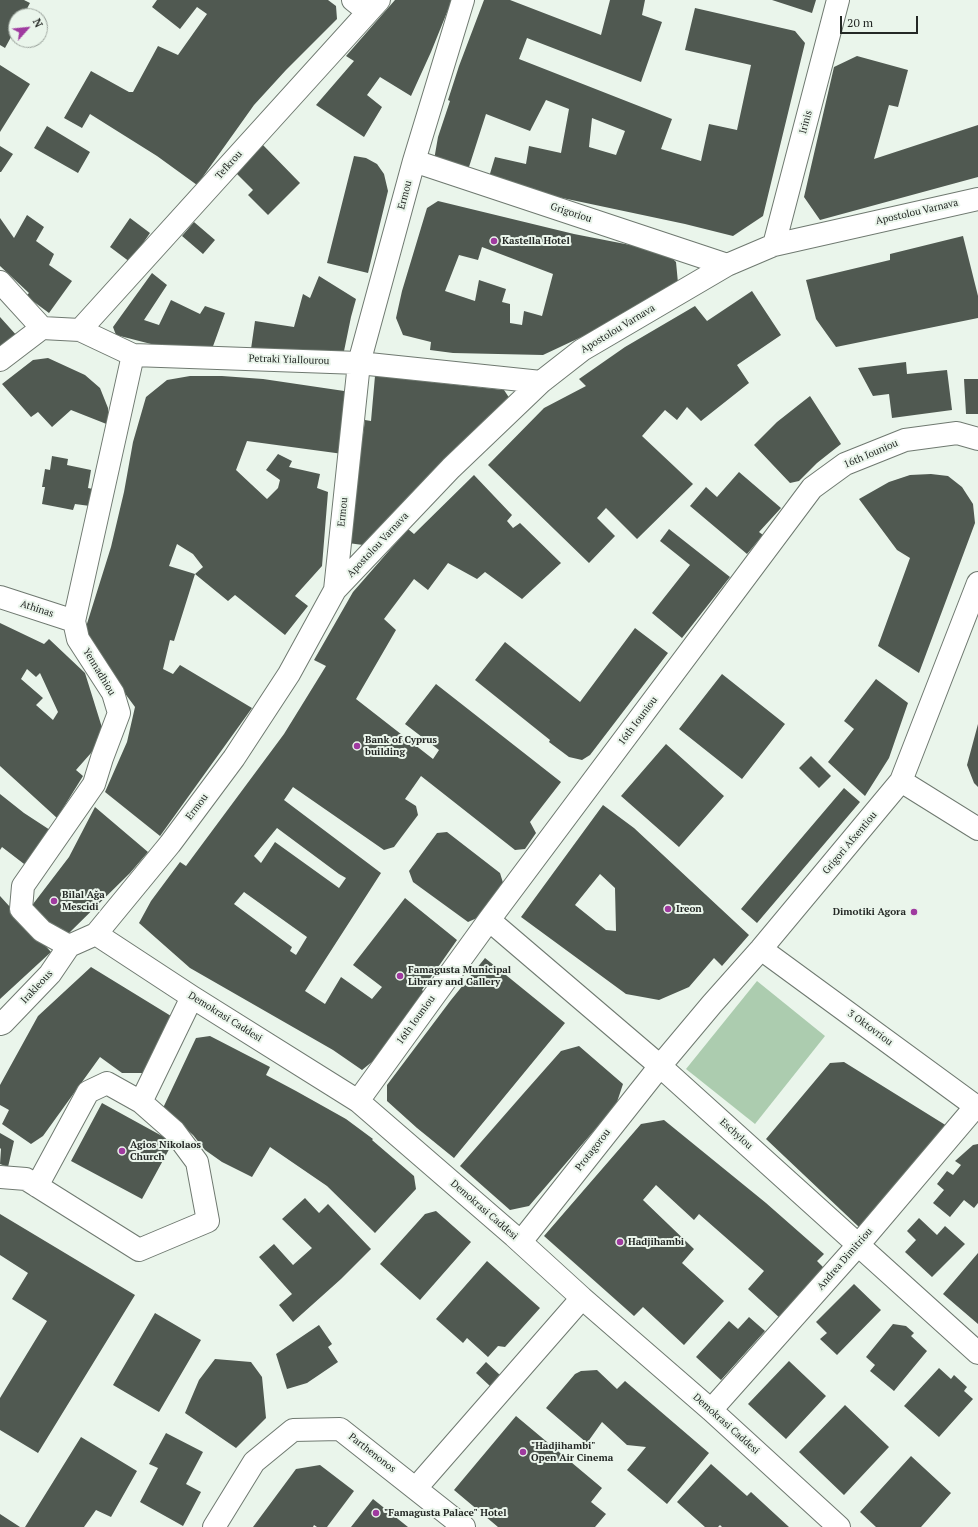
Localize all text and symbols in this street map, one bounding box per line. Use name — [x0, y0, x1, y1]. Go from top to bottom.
north arrow — [8, 8, 48, 48]
scale bar — [842, 8, 920, 34]
text: 20 m — [847, 15, 873, 30]
text: N — [30, 16, 46, 30]
street label: Irinis — [797, 109, 815, 135]
street label: Tefkrou — [213, 148, 245, 182]
street label: Ermou — [395, 179, 415, 211]
street label: Apostolou Varnava — [875, 197, 959, 227]
street label: Grigoriou — [549, 201, 593, 225]
place label: Kastella Hotel — [502, 235, 570, 247]
marker: Kastella Hotel — [489, 236, 499, 246]
street label: Apostolou Varnava — [579, 302, 657, 356]
street label: Petraki Yiallourou — [248, 353, 330, 367]
street label: 16th Iouniou — [842, 437, 900, 471]
street label: Ermou — [335, 497, 351, 527]
street label: Apostolou Varnava — [345, 510, 411, 580]
street label: Athinas — [19, 598, 55, 620]
street label: Yennadhiou — [80, 646, 118, 698]
street label: 16th Iouniou — [616, 694, 660, 748]
place label: Bank of Cyprus building — [365, 734, 437, 758]
marker: Bank of Cyprus building — [352, 741, 362, 751]
street label: Ermou — [183, 792, 211, 822]
street label: Grigori Afxentiou — [820, 809, 880, 877]
place label: Bilal Ağa Mescidi — [62, 889, 105, 912]
marker: Bilal Ağa Mescidi — [49, 896, 59, 906]
place label: Ireon — [676, 903, 702, 915]
marker: Ireon — [663, 904, 673, 914]
place label: Dimotiki Agora — [833, 906, 906, 918]
marker: Dimotiki Agora — [909, 907, 919, 917]
place label: Famagusta Municipal Library and Gallery — [408, 964, 511, 988]
street label: Irakleous — [19, 968, 55, 1006]
marker: Famagusta Municipal Library and Gallery — [395, 971, 405, 981]
street label: Demokrasi Caddesi — [186, 989, 264, 1045]
street label: 16th Iouniou — [394, 993, 438, 1047]
street label: 3 Oktovriou — [845, 1008, 895, 1048]
street label: Eschylou — [717, 1116, 755, 1152]
street label: Protagorou — [573, 1127, 613, 1173]
place label: Agios Nikolaos Church — [130, 1139, 201, 1162]
marker: Agios Nikolaos Church — [117, 1146, 127, 1156]
street label: Demokrasi Caddesi — [448, 1178, 520, 1242]
street label: Andrea Dimitriou — [815, 1226, 875, 1292]
place label: Hadjihambi — [628, 1236, 684, 1248]
marker: Hadjihambi — [615, 1237, 625, 1247]
street label: Demokrasi Caddesi — [690, 1391, 762, 1457]
street label: Parthenonos — [346, 1431, 398, 1475]
place label: "Hadjihambi" Open Air Cinema — [531, 1440, 613, 1464]
marker: "Hadjihambi" Open Air Cinema — [518, 1447, 528, 1457]
place label: "Famagusta Palace" Hotel — [384, 1507, 506, 1519]
marker: "Famagusta Palace" Hotel — [371, 1508, 381, 1518]

